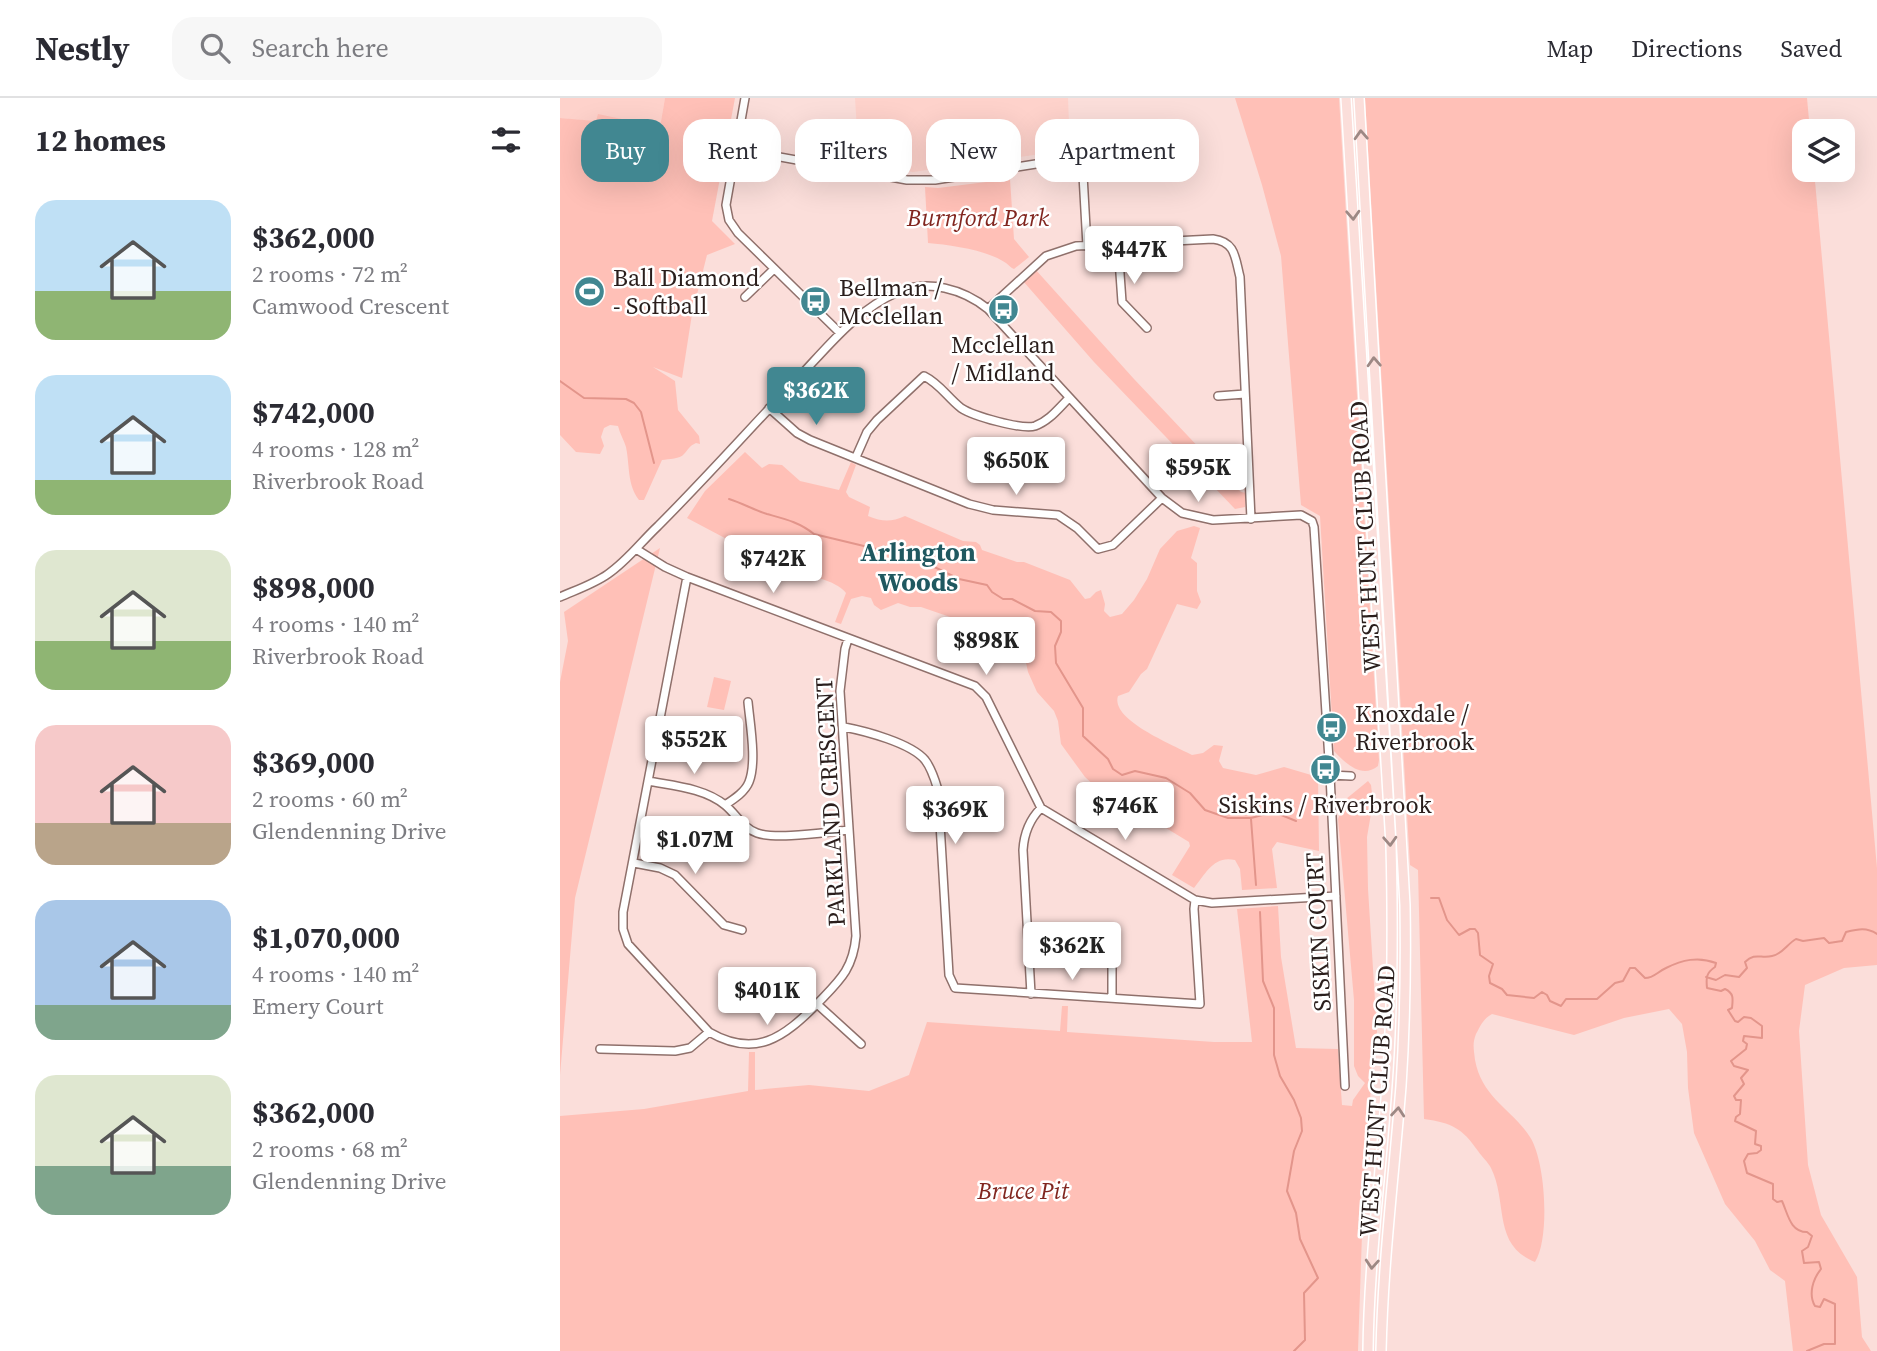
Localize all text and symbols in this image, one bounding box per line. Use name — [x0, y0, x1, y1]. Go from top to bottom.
search box — [172, 17, 662, 80]
text: Nestly — [35, 26, 130, 71]
icon: search — [196, 29, 234, 67]
text: Search here — [252, 30, 389, 66]
text: Map — [1546, 32, 1593, 65]
text: Directions — [1631, 32, 1742, 65]
text: Saved — [1780, 32, 1842, 65]
chip: Buy — [581, 119, 669, 182]
chip: Rent — [683, 119, 781, 182]
chip: Filters — [795, 119, 912, 182]
chip: New — [926, 119, 1021, 182]
chip: Apartment — [1035, 119, 1199, 182]
map controls — [1792, 119, 1855, 182]
button: layers — [1792, 119, 1855, 182]
text: 12 homes — [35, 120, 166, 161]
icon: filters — [487, 121, 525, 159]
one-way arrow — [1354, 129, 1369, 140]
park label: Burnford Park — [906, 201, 1050, 234]
one-way arrow — [1345, 210, 1360, 221]
text: $362,000 — [252, 217, 375, 258]
pin: $447K — [1085, 226, 1183, 286]
icon: home — [91, 228, 175, 312]
text: $447K — [1101, 233, 1167, 265]
text: 2 rooms · 72 m² — [252, 258, 408, 290]
place label: Ball Diamond - Softball — [613, 261, 760, 322]
place label: Bellman / Mcclellan — [839, 271, 943, 332]
sports icon: Ball Diamond - Softball — [573, 274, 607, 308]
bus stop icon: Bellman / Mcclellan — [799, 284, 833, 318]
text: Camwood Crescent — [252, 290, 449, 322]
bus stop icon: Mcclellan / Midland — [986, 293, 1020, 327]
place label: Mcclellan / Midland — [951, 328, 1055, 389]
one-way arrow — [1367, 356, 1382, 367]
pin: $362K — [767, 368, 865, 427]
text: $362K — [783, 374, 849, 406]
text: $742,000 — [252, 392, 375, 433]
street label: WEST HUNT CLUB ROAD — [1341, 400, 1389, 674]
icon: home — [91, 403, 175, 487]
text: 4 rooms · 128 m² — [252, 433, 419, 465]
pin: $650K — [967, 438, 1065, 497]
text: $650K — [983, 444, 1049, 476]
pin: $595K — [1149, 444, 1247, 504]
text: $595K — [1165, 451, 1231, 483]
text: Riverbrook Road — [252, 465, 424, 497]
district label: Arlington Woods — [860, 534, 976, 600]
pin: $742K — [724, 536, 822, 595]
text: $742K — [740, 542, 806, 574]
text: $898,000 — [252, 567, 375, 608]
icon: home — [91, 578, 175, 662]
text: 4 rooms · 140 m² — [252, 608, 419, 640]
pin: $898K — [937, 618, 1035, 677]
text: $898K — [953, 624, 1019, 656]
text: Riverbrook Road — [252, 640, 424, 672]
street label: PARKLAND CRESCENT — [807, 676, 853, 927]
place label: Knoxdale / Riverbrook — [1355, 697, 1475, 758]
bus stop icon: Knoxdale / Riverbrook — [1315, 710, 1349, 744]
pin: $552K — [645, 716, 743, 776]
text: $552K — [661, 723, 727, 755]
text: $369,000 — [252, 742, 375, 783]
icon: home — [91, 753, 175, 837]
bus stop icon: Siskins / Riverbrook — [1308, 753, 1342, 787]
pin: $746K — [1076, 782, 1174, 842]
text: 2 rooms · 60 m² — [252, 783, 408, 815]
pin: $369K — [906, 786, 1004, 846]
place label: Siskins / Riverbrook — [1218, 788, 1432, 821]
text: $746K — [1092, 789, 1158, 821]
text: $369K — [922, 793, 988, 825]
text: Glendenning Drive — [252, 815, 446, 847]
pin: $1.07M — [638, 816, 752, 876]
text: $1.07M — [656, 823, 734, 855]
one-way arrow — [1383, 836, 1398, 847]
street label: SISKIN COURT — [1297, 851, 1339, 1012]
text: $1,070,000 — [252, 917, 400, 958]
pin: $362K — [1023, 922, 1121, 982]
icon: home — [91, 928, 175, 1012]
text: $362K — [1039, 929, 1105, 961]
text: 4 rooms · 140 m² — [252, 958, 419, 990]
street label: WEST HUNT CLUB ROAD — [1351, 964, 1403, 1238]
pin: $401K — [718, 968, 816, 1027]
text: $401K — [734, 974, 800, 1006]
text: Emery Court — [252, 990, 383, 1022]
text: $362,000 — [252, 1092, 375, 1133]
icon: home — [91, 1103, 175, 1187]
one-way arrow — [1390, 1106, 1405, 1117]
text: 2 rooms · 68 m² — [252, 1133, 408, 1165]
text: Glendenning Drive — [252, 1165, 446, 1197]
park label: Bruce Pit — [976, 1174, 1070, 1207]
one-way arrow — [1365, 1259, 1380, 1270]

